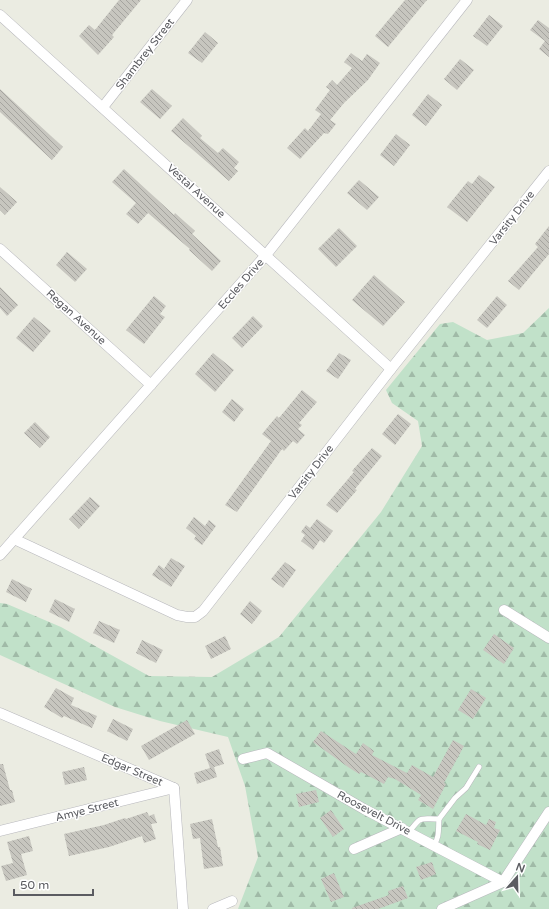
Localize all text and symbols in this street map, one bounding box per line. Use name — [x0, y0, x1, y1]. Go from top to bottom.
street label: Shambrey Street — [113, 16, 177, 92]
street label: Vestal Avenue — [164, 161, 228, 221]
street label: Varsity Drive — [487, 188, 537, 248]
street label: Eccles Drive — [216, 256, 266, 312]
street label: Regan Avenue — [43, 287, 109, 347]
street label: Varsity Drive — [286, 442, 336, 502]
street label: Edgar Street — [99, 751, 165, 789]
street label: Roosevelt Drive — [335, 788, 413, 838]
street label: Amye Street — [54, 796, 120, 824]
north arrow — [497, 857, 537, 897]
text: N — [514, 860, 527, 876]
scale bar — [14, 871, 93, 897]
text: 50 m — [20, 878, 49, 892]

